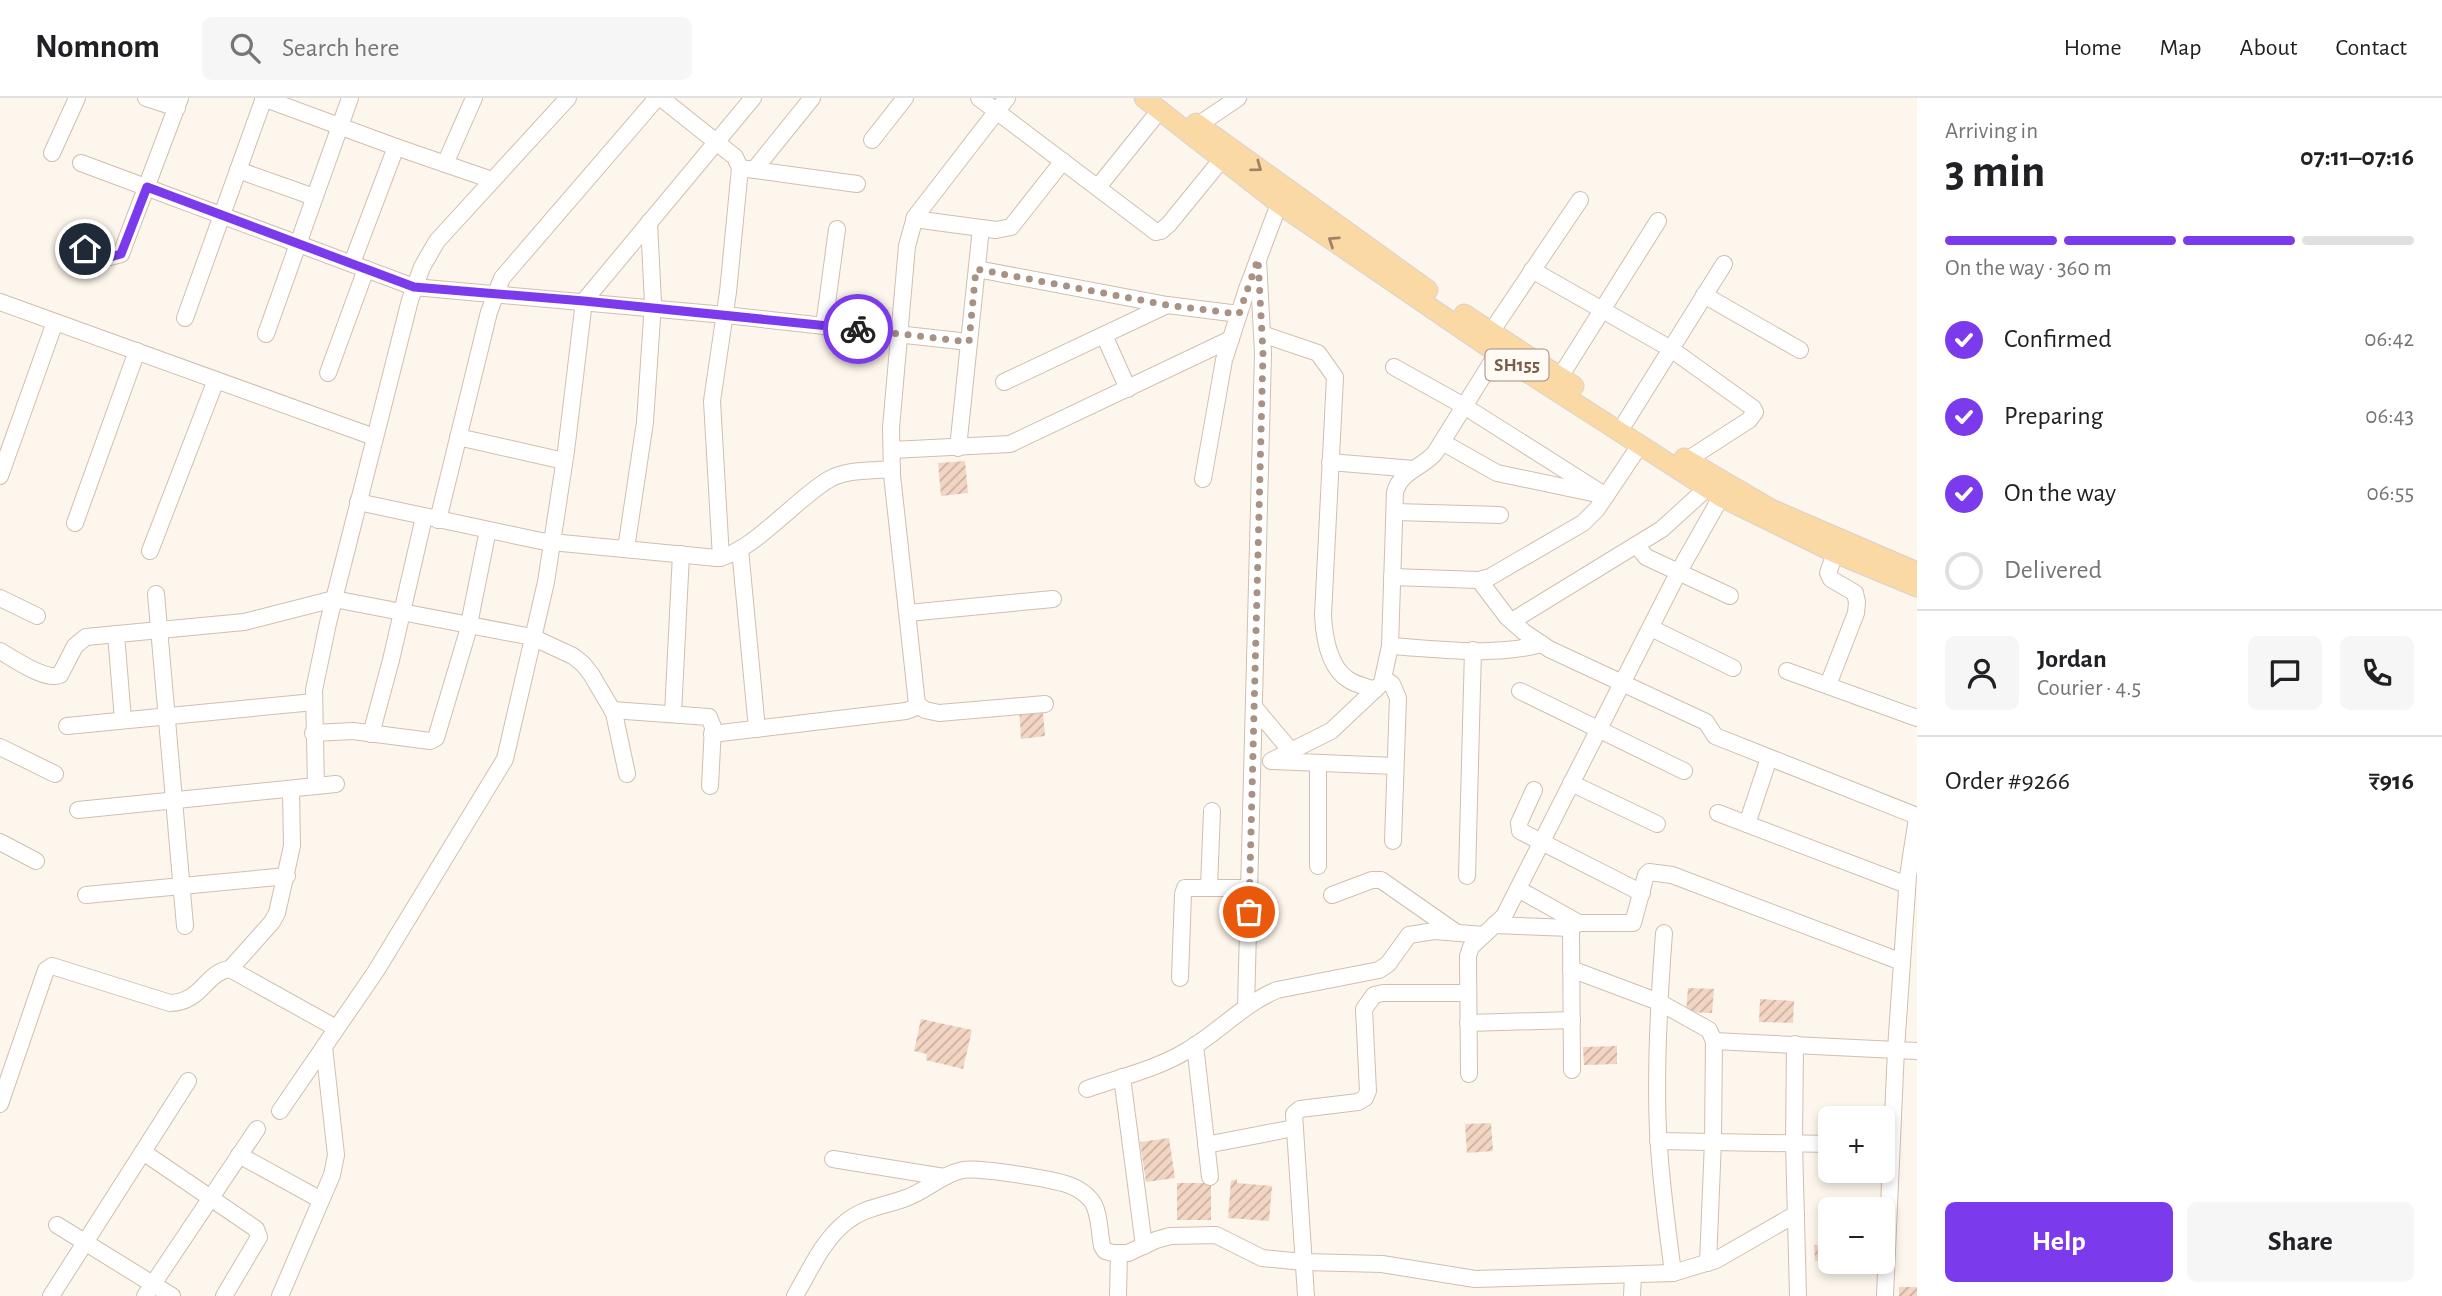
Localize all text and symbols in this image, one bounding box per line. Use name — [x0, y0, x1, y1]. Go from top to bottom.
search box — [202, 17, 692, 80]
icon: search — [226, 29, 264, 67]
text: Nomnom — [35, 31, 160, 64]
text: Search here — [282, 35, 400, 61]
text: Home — [2064, 36, 2122, 60]
text: Map — [2160, 36, 2202, 60]
text: About — [2240, 36, 2297, 60]
text: Contact — [2335, 36, 2407, 60]
text: Arriving in — [1945, 120, 2038, 143]
text: 07:11–07:16 — [2300, 144, 2414, 170]
text: 3 min — [1945, 149, 2045, 195]
one-way arrow — [1249, 159, 1262, 171]
pin — [55, 219, 115, 279]
icon: home — [66, 230, 104, 268]
one-way arrow — [1328, 237, 1341, 249]
text: On the way · 360 m — [1945, 257, 2112, 280]
courier — [823, 294, 893, 364]
icon: bike — [839, 310, 877, 348]
icon: check — [1945, 321, 1983, 359]
text: Confirmed — [2004, 326, 2112, 352]
text: 06:42 — [2364, 328, 2414, 351]
road number: SH155 — [1486, 350, 1548, 380]
icon: check — [1945, 398, 1983, 436]
text: Preparing — [2004, 403, 2103, 429]
text: 06:43 — [2365, 405, 2414, 428]
icon: check — [1945, 475, 1983, 513]
text: On the way — [2004, 480, 2116, 506]
text: 06:55 — [2367, 482, 2414, 505]
text: Delivered — [2004, 557, 2102, 583]
button: person — [1945, 636, 2019, 710]
button: chat — [2248, 636, 2322, 710]
button: phone — [2340, 636, 2414, 710]
text: Jordan — [2037, 646, 2107, 672]
text: Courier · 4.5 — [2037, 677, 2141, 700]
text: Order #9266 — [1945, 768, 2070, 794]
text: ₹916 — [2369, 768, 2414, 794]
pin — [1219, 882, 1279, 942]
icon: bag — [1230, 893, 1268, 931]
map controls — [1818, 1106, 1895, 1274]
button: + — [1818, 1106, 1895, 1183]
button: − — [1818, 1197, 1895, 1274]
button: Help — [1945, 1202, 2173, 1282]
button: Share — [2187, 1202, 2414, 1282]

